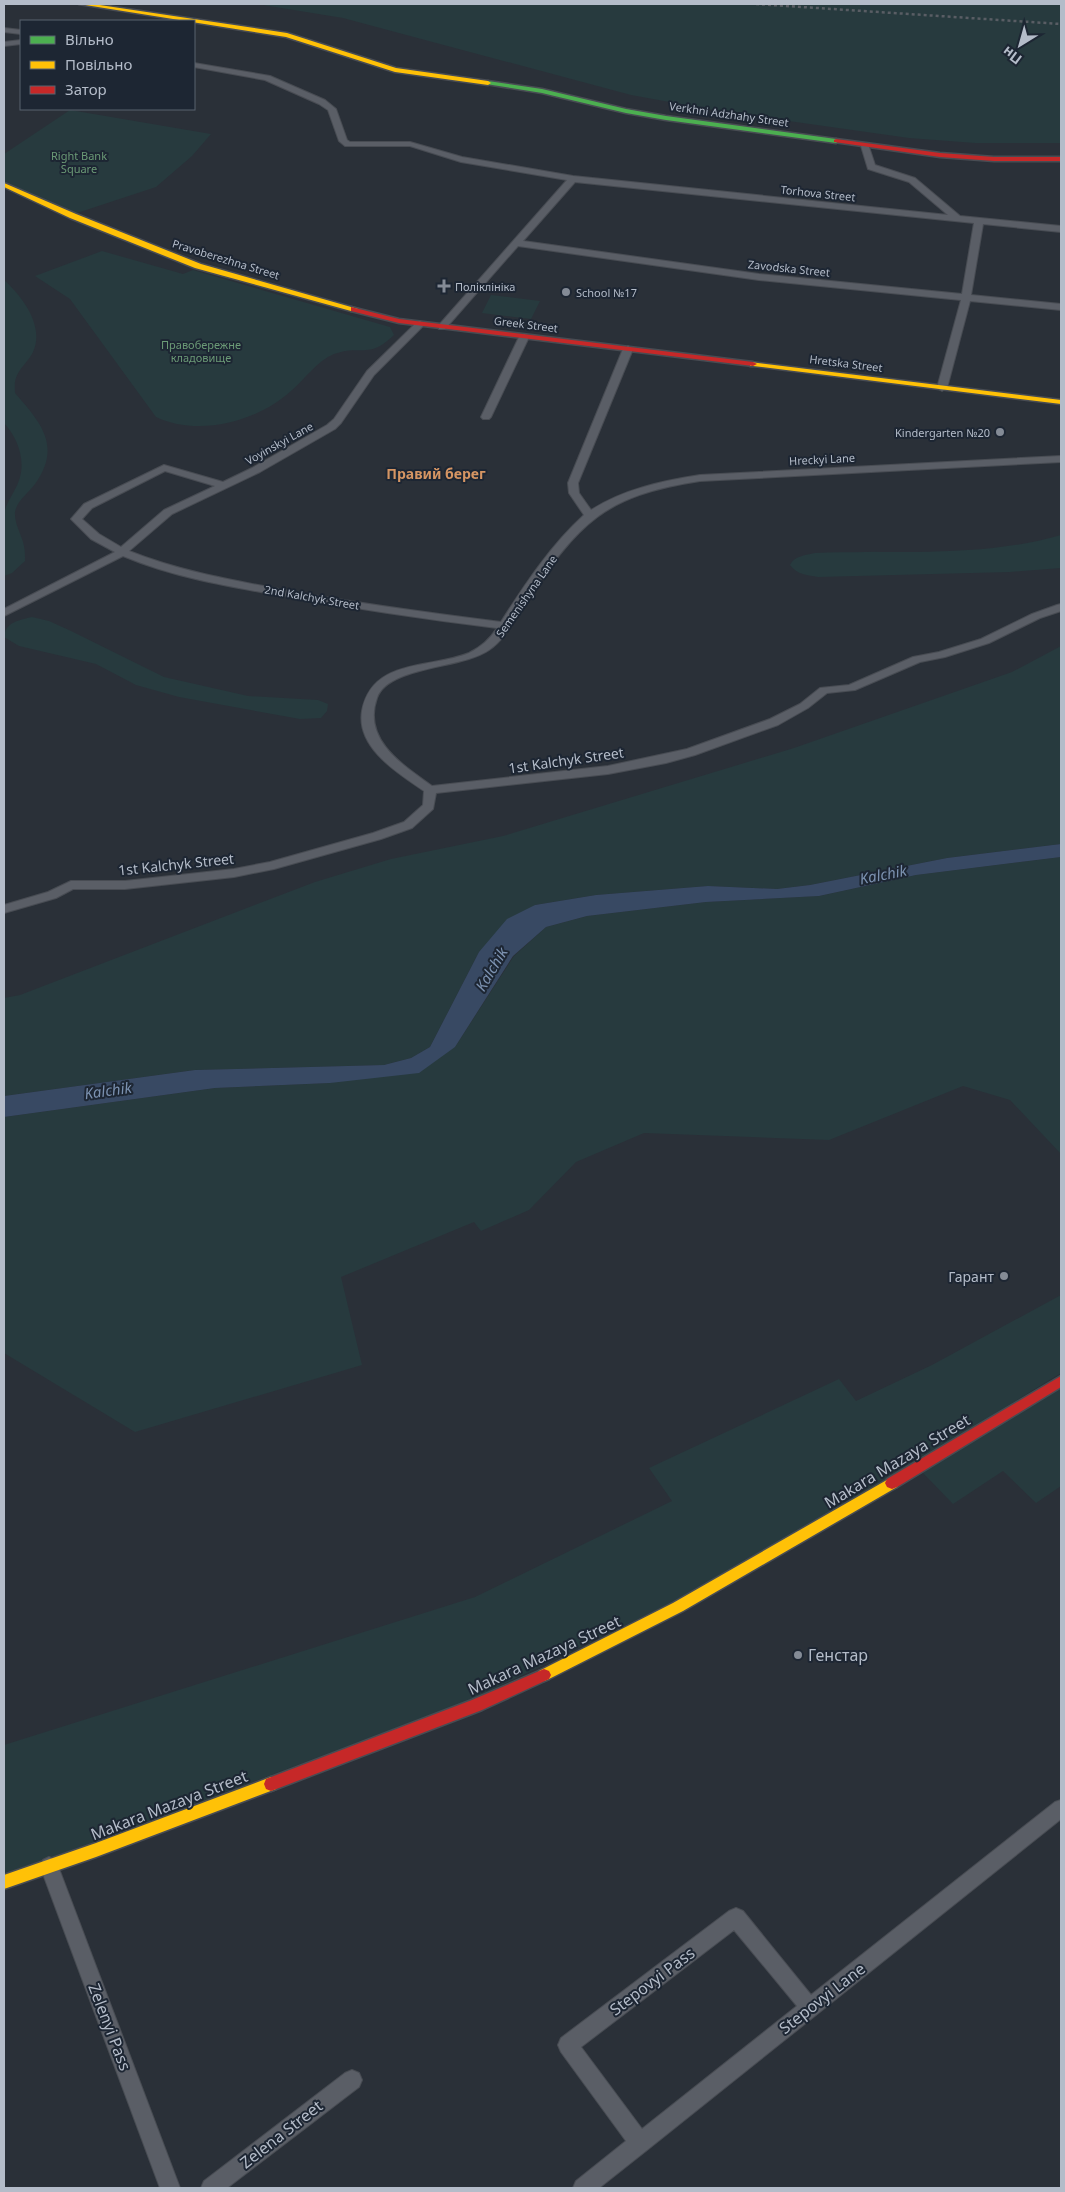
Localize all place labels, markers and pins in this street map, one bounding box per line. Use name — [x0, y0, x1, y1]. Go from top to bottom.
marker: Поліклініка — [437, 279, 451, 293]
place label: Поліклініка — [455, 279, 515, 294]
place label: School №17 — [576, 285, 637, 300]
marker: School №17 — [560, 286, 572, 298]
place label: Kindergarten №20 — [895, 425, 990, 440]
marker: Kindergarten №20 — [994, 426, 1006, 438]
place label: Гарант — [948, 1267, 994, 1286]
marker: Гарант — [998, 1270, 1010, 1282]
place label: Генстар — [808, 1644, 868, 1666]
marker: Генстар — [792, 1649, 804, 1661]

